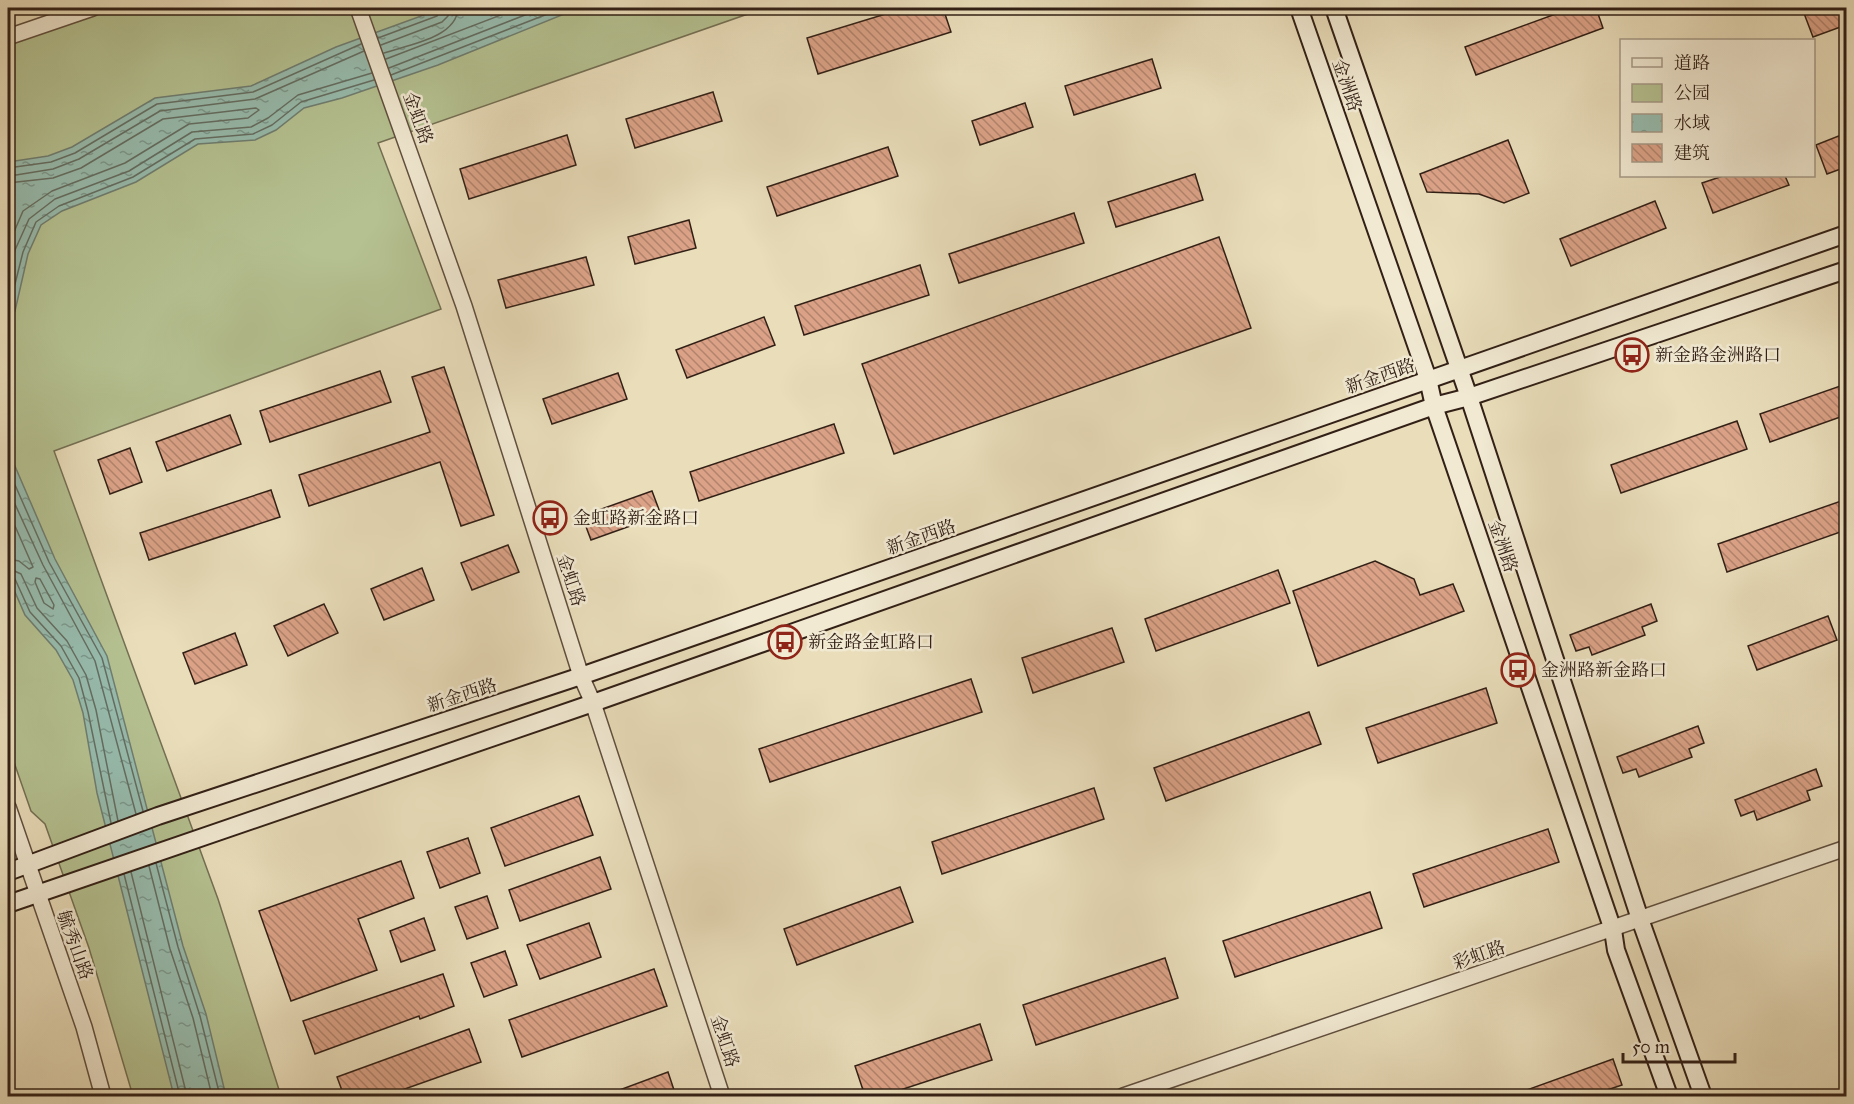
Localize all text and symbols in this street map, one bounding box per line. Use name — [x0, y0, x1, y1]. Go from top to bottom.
legend — [1620, 39, 1815, 177]
text: 道路 — [1674, 52, 1710, 74]
street label: 金洲路 — [1328, 56, 1366, 114]
text: 公园 — [1674, 82, 1710, 104]
street label: 金虹路 — [398, 89, 438, 147]
text: 水域 — [1674, 112, 1710, 134]
text: 建筑 — [1674, 142, 1710, 164]
bus stop icon: 新金路金洲路口 — [1614, 337, 1650, 373]
place label: 新金路金洲路口 — [1655, 344, 1781, 366]
street label: 新金西路 — [1342, 354, 1418, 398]
bus stop icon: 金虹路新金路口 — [532, 500, 568, 536]
place label: 金虹路新金路口 — [573, 507, 699, 529]
street label: 新金西路 — [883, 515, 959, 559]
street label: 金洲路 — [1484, 517, 1522, 575]
street label: 金虹路 — [552, 551, 590, 609]
bus stop icon: 新金路金虹路口 — [767, 624, 803, 660]
place label: 新金路金虹路口 — [808, 631, 934, 653]
bus stop icon: 金洲路新金路口 — [1500, 652, 1536, 688]
place label: 金洲路新金路口 — [1541, 659, 1667, 681]
street label: 新金西路 — [424, 673, 500, 717]
street label: 毓秀山路 — [52, 907, 98, 983]
street label: 彩虹路 — [1450, 936, 1508, 974]
street label: 金虹路 — [706, 1012, 744, 1070]
scale bar — [1623, 1026, 1736, 1064]
text: 50 m — [1632, 1036, 1670, 1058]

